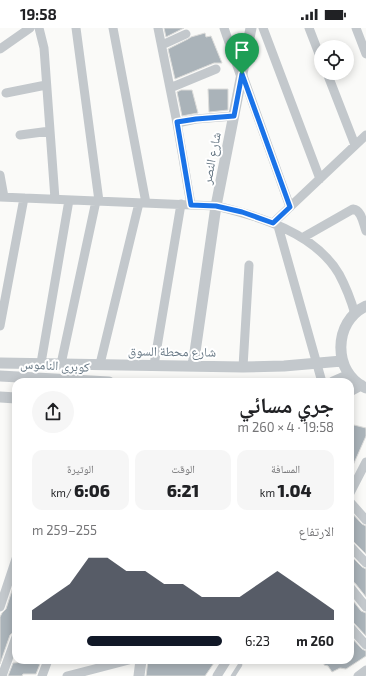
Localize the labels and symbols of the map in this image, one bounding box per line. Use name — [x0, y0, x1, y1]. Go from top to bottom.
pin — [225, 33, 259, 74]
street label: شارع النصر — [198, 131, 226, 187]
street label: شارع محطة السوق — [128, 342, 216, 362]
street label: كوبرى الناموس — [20, 355, 91, 376]

